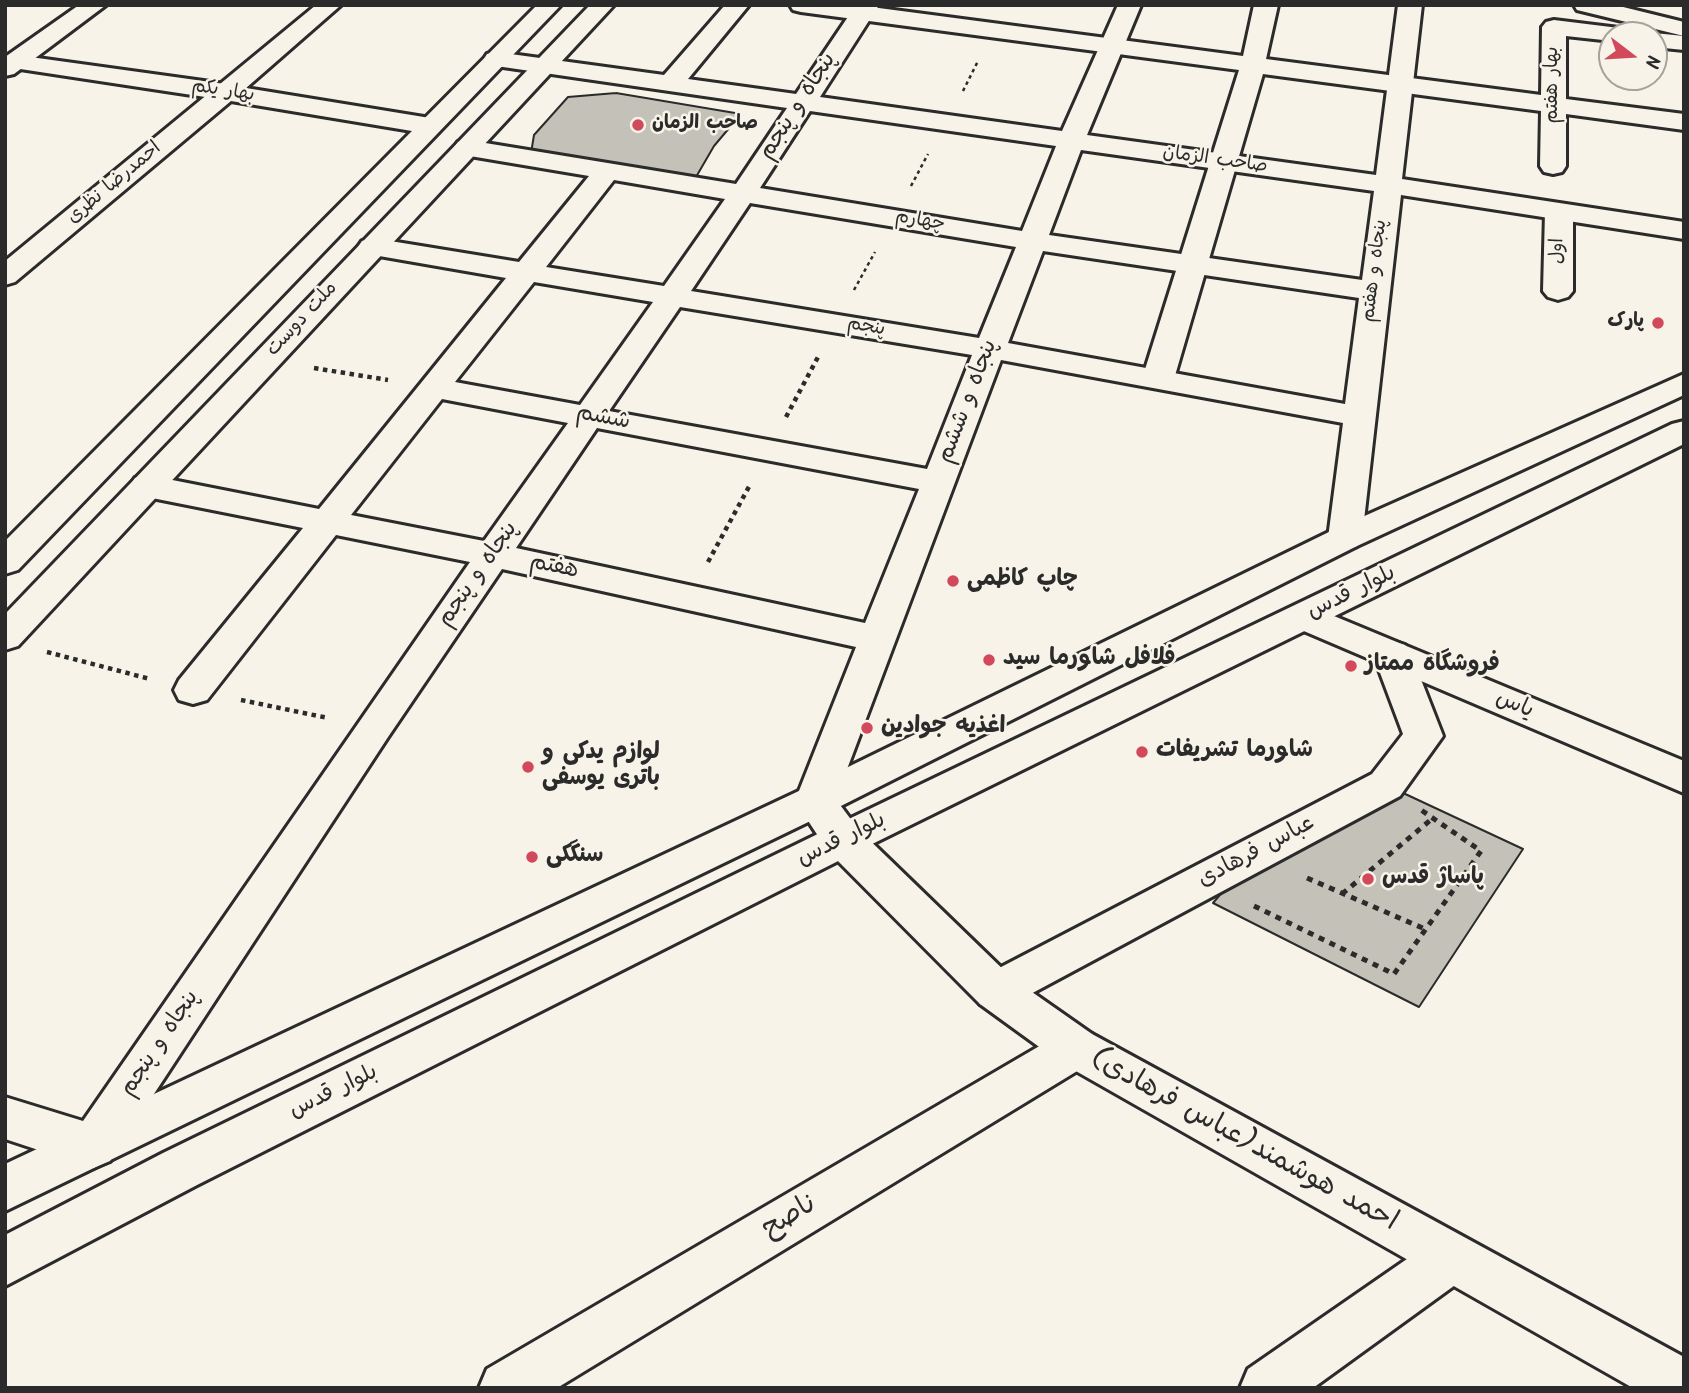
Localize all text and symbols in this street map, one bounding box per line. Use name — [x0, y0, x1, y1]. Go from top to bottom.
north arrow — [1598, 21, 1668, 91]
street label: بهار هفتم — [1543, 46, 1565, 124]
street label: پنجاه و پنجم — [754, 48, 844, 166]
text: N — [1635, 51, 1667, 72]
street label: بهار یکم — [190, 76, 256, 108]
place label: صاحب الزمان — [652, 114, 758, 136]
marker: صاحب الزمان — [630, 117, 646, 133]
street label: احمدرضا نظری — [63, 138, 167, 230]
street label: صاحب الزمان — [1161, 142, 1269, 180]
street label: چهارم — [893, 206, 947, 238]
street label: پنجاه و هفتم — [1358, 218, 1394, 324]
street label: اول — [1547, 238, 1571, 264]
street label: ملت دوست — [263, 278, 343, 362]
place label: پارک — [1608, 312, 1644, 334]
street label: پنجم — [845, 313, 887, 343]
marker: پارک — [1650, 315, 1666, 331]
street label: پنجاه و ششم — [933, 336, 1005, 468]
street label: ششم — [574, 400, 632, 438]
street label: پنجاه و پنجم — [433, 517, 525, 633]
street label: هفتم — [527, 549, 581, 587]
street label: بلوار قدس — [1303, 561, 1401, 627]
place label: چاپ كاظمى — [967, 567, 1078, 595]
marker: چاپ كاظمى — [945, 573, 961, 589]
place label: فلافل شاورما سید — [1003, 646, 1175, 674]
marker: فلافل شاورما سید — [981, 652, 997, 668]
place label: فروشگاه ممتاز — [1365, 652, 1500, 680]
marker: فروشگاه ممتاز — [1343, 658, 1359, 674]
street label: یاس — [1491, 686, 1537, 726]
place label: اغذیه جوادین — [881, 714, 1005, 742]
marker: اغذیه جوادین — [859, 720, 875, 736]
place label: شاورما تشریفات — [1156, 738, 1313, 766]
place label: لوازم یدکی و باتری یوسفی — [542, 740, 660, 794]
marker: شاورما تشریفات — [1134, 744, 1150, 760]
marker: لوازم یدکی و باتری یوسفی — [520, 759, 536, 775]
street label: بلوار قدس — [793, 808, 891, 874]
street label: عباس فرهادی — [1194, 811, 1320, 895]
place label: سنگکی — [546, 843, 603, 871]
marker: سنگکی — [524, 849, 540, 865]
place label: پاساژ قدس — [1382, 865, 1484, 893]
marker: پاساژ قدس — [1360, 871, 1376, 887]
street label: پنجاه و پنجم — [115, 986, 207, 1102]
street label: احمد هوشمند(عباس فرهادی) — [1083, 1043, 1403, 1241]
street label: بلوار قدس — [285, 1060, 383, 1126]
street label: ناصح — [757, 1188, 825, 1248]

